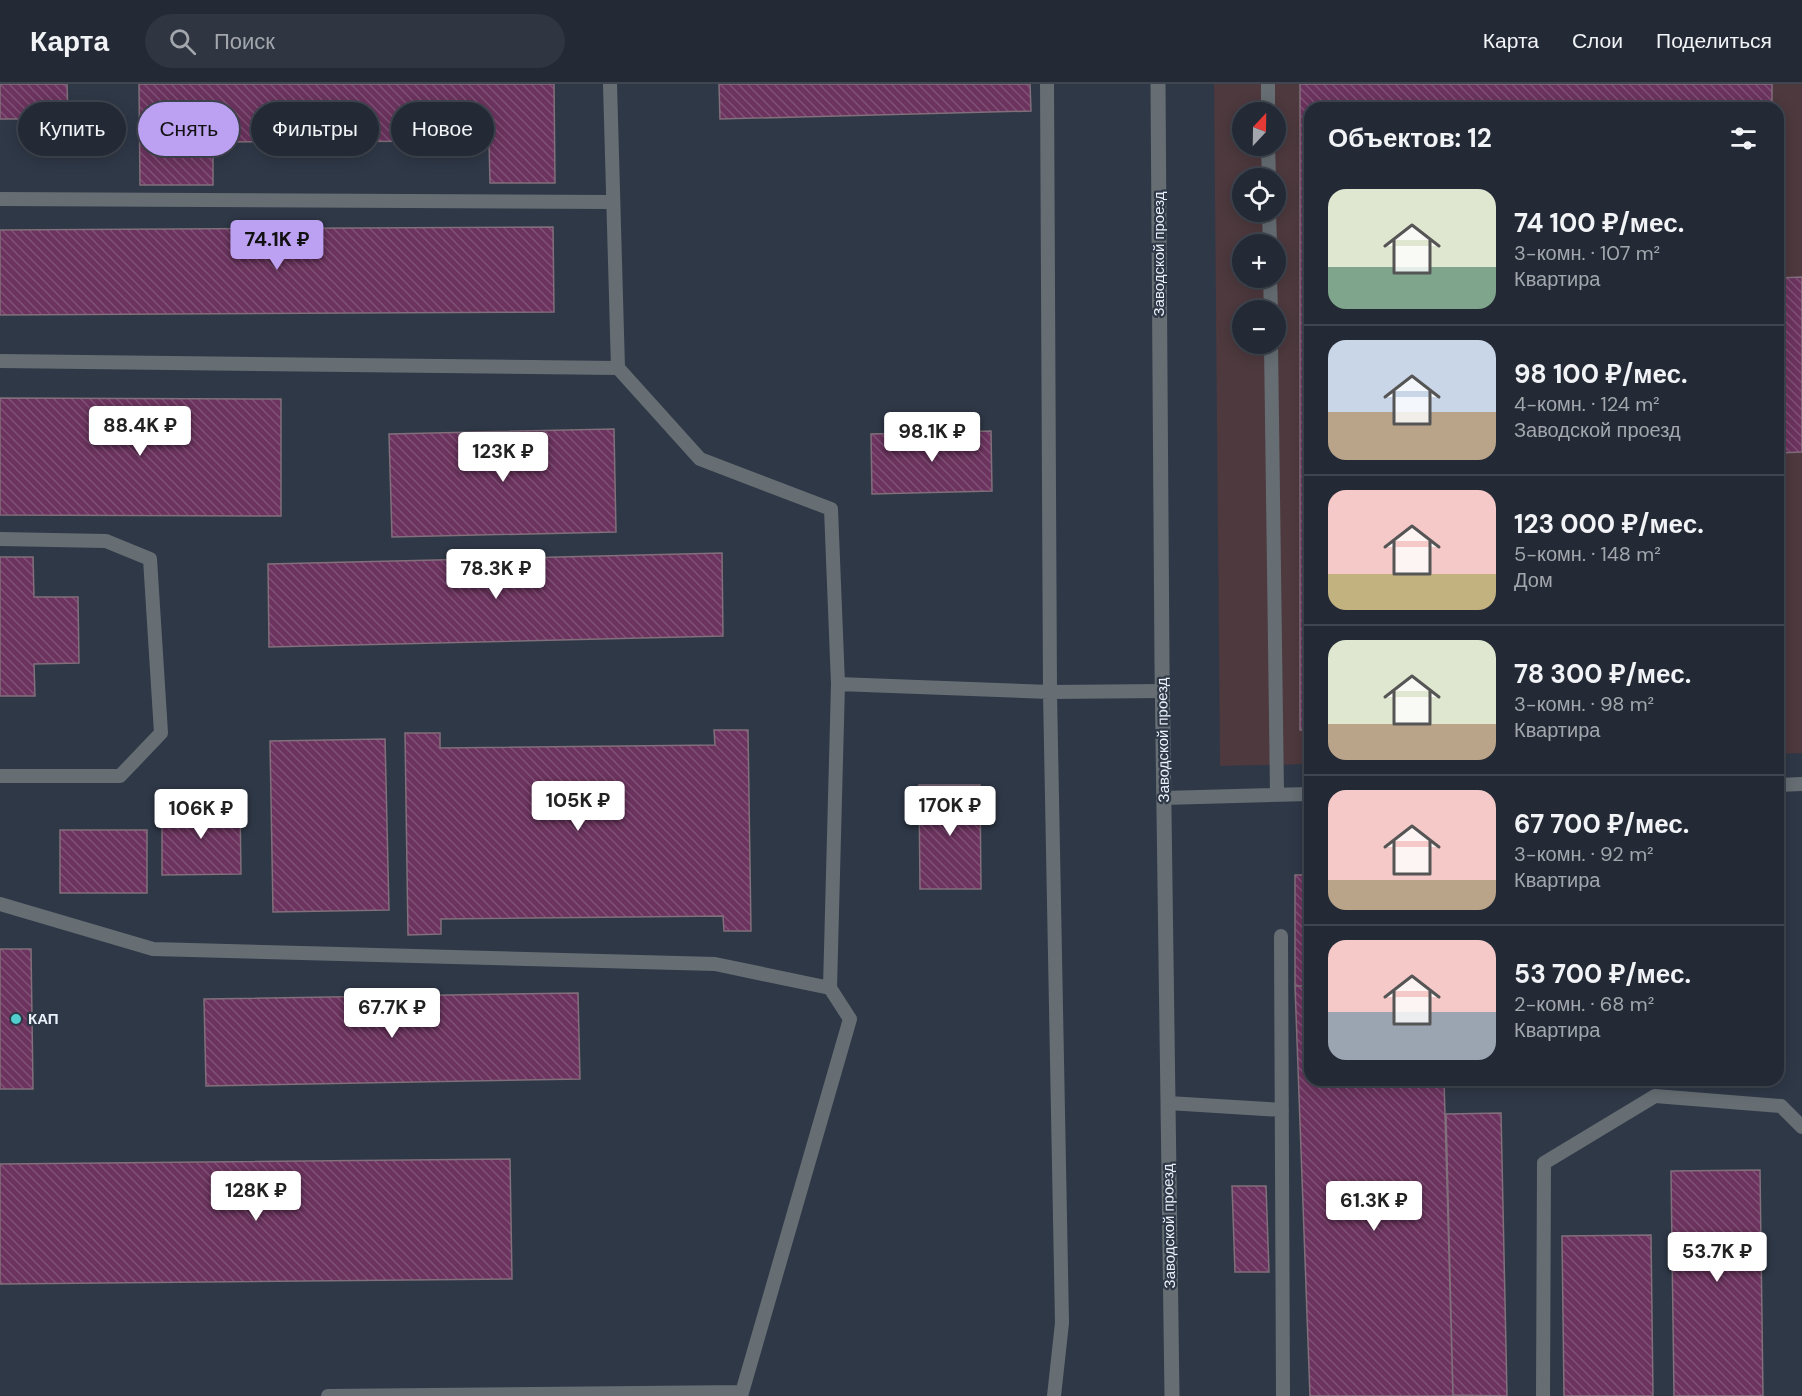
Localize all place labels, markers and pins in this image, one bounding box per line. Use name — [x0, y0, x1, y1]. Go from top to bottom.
pin: 74.1K ₽ — [222, 220, 332, 271]
pin: 88.4K ₽ — [85, 406, 195, 457]
pin: 98.1K ₽ — [877, 412, 987, 463]
pin: 123K ₽ — [454, 432, 552, 483]
pin: 78.3K ₽ — [441, 549, 551, 600]
pin: 105K ₽ — [529, 781, 627, 832]
pin: 170K ₽ — [901, 786, 999, 837]
pin: 106K ₽ — [152, 789, 250, 840]
pin: 67.7K ₽ — [337, 988, 447, 1039]
place label: КАП — [28, 1009, 59, 1029]
marker: КАП — [9, 1012, 23, 1026]
pin: 128K ₽ — [207, 1171, 305, 1222]
pin: 61.3K ₽ — [1319, 1181, 1429, 1232]
pin: 53.7K ₽ — [1662, 1232, 1772, 1283]

